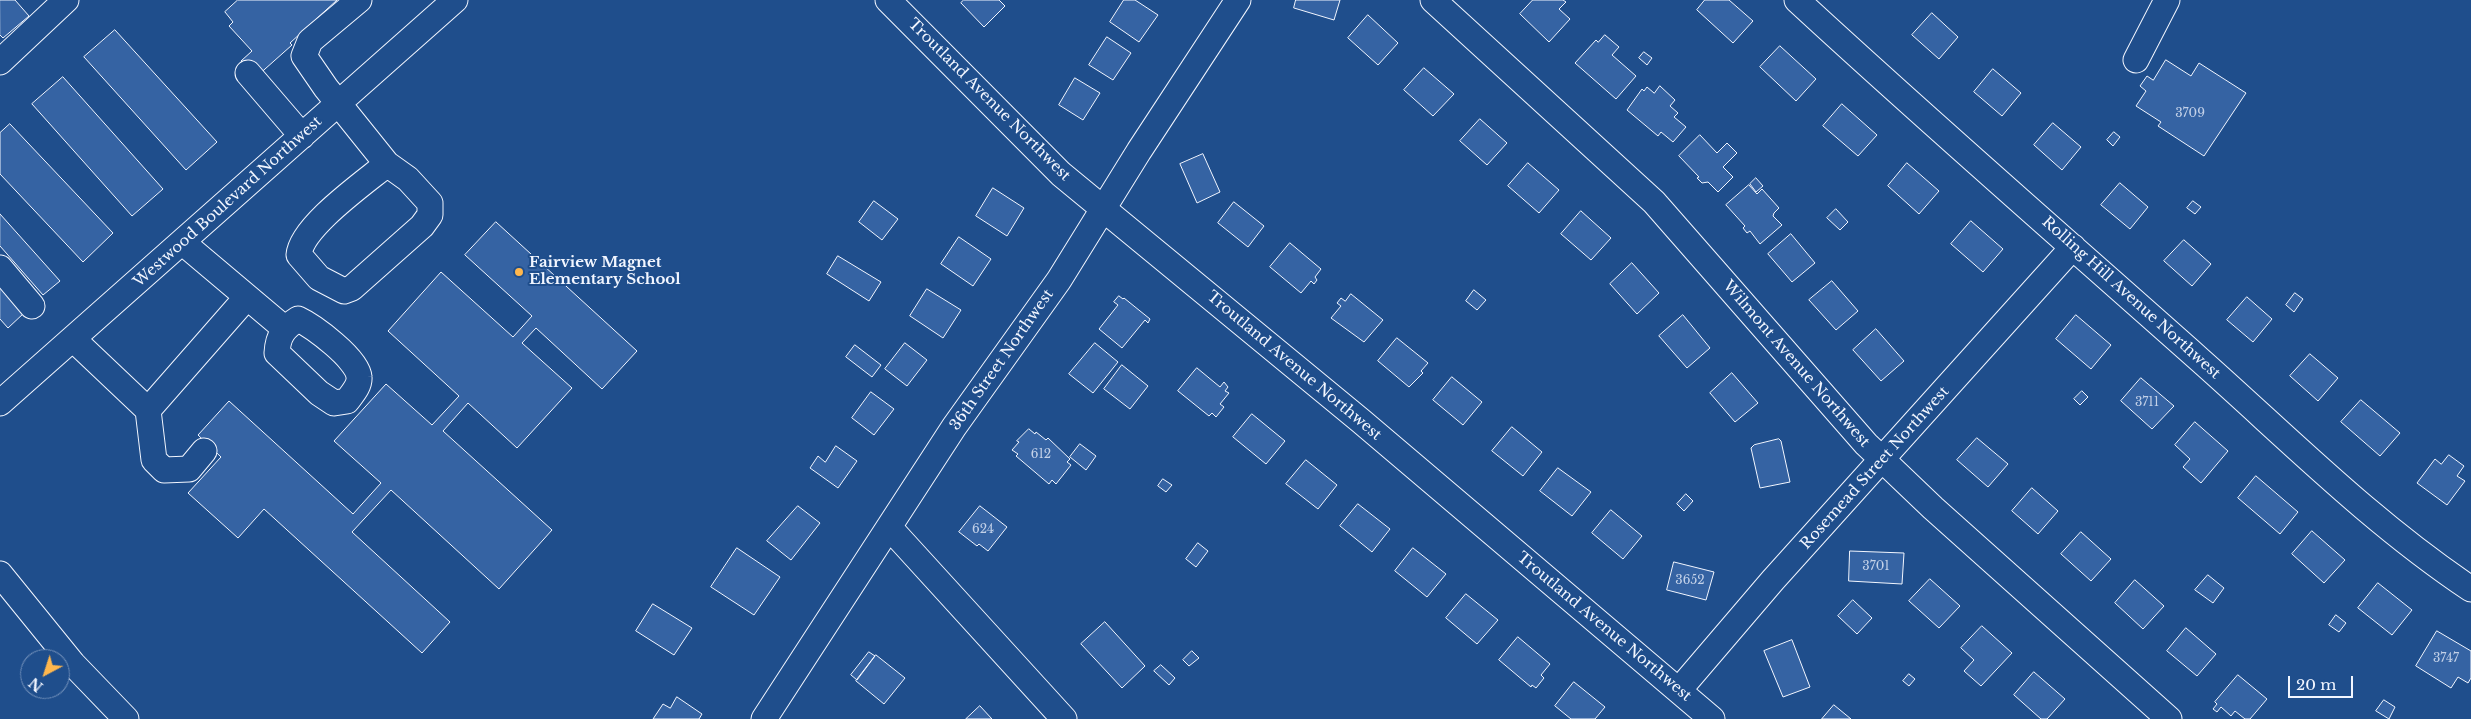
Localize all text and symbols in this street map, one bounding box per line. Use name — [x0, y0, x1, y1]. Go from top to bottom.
street label: Troutland Avenue Northwest — [904, 15, 1074, 185]
house number: 3709 — [2175, 107, 2205, 121]
street label: Westwood Boulevard Northwest — [130, 113, 326, 291]
street label: Rolling Hill Avenue Northwest — [2038, 213, 2224, 383]
place label: Fairview Magnet Elementary School — [529, 254, 681, 289]
marker: Fairview Magnet Elementary School — [513, 266, 525, 278]
street label: Wilmont Avenue Northwest — [1719, 277, 1873, 451]
street label: 36th Street Northwest — [946, 286, 1058, 434]
street label: Troutland Avenue Northwest — [1203, 288, 1385, 444]
street label: Rosemead Street Northwest — [1797, 383, 1953, 553]
house number: 3711 — [2135, 396, 2159, 410]
house number: 612 — [1031, 448, 1051, 462]
house number: 624 — [972, 523, 994, 537]
street label: Troutland Avenue Northwest — [1513, 549, 1695, 705]
house number: 3701 — [1862, 560, 1890, 574]
house number: 3652 — [1675, 574, 1705, 588]
north arrow — [20, 649, 70, 699]
house number: 3747 — [2433, 652, 2459, 666]
scale bar — [2291, 666, 2356, 698]
text: N — [25, 674, 47, 696]
text: 20 m — [2296, 675, 2336, 694]

